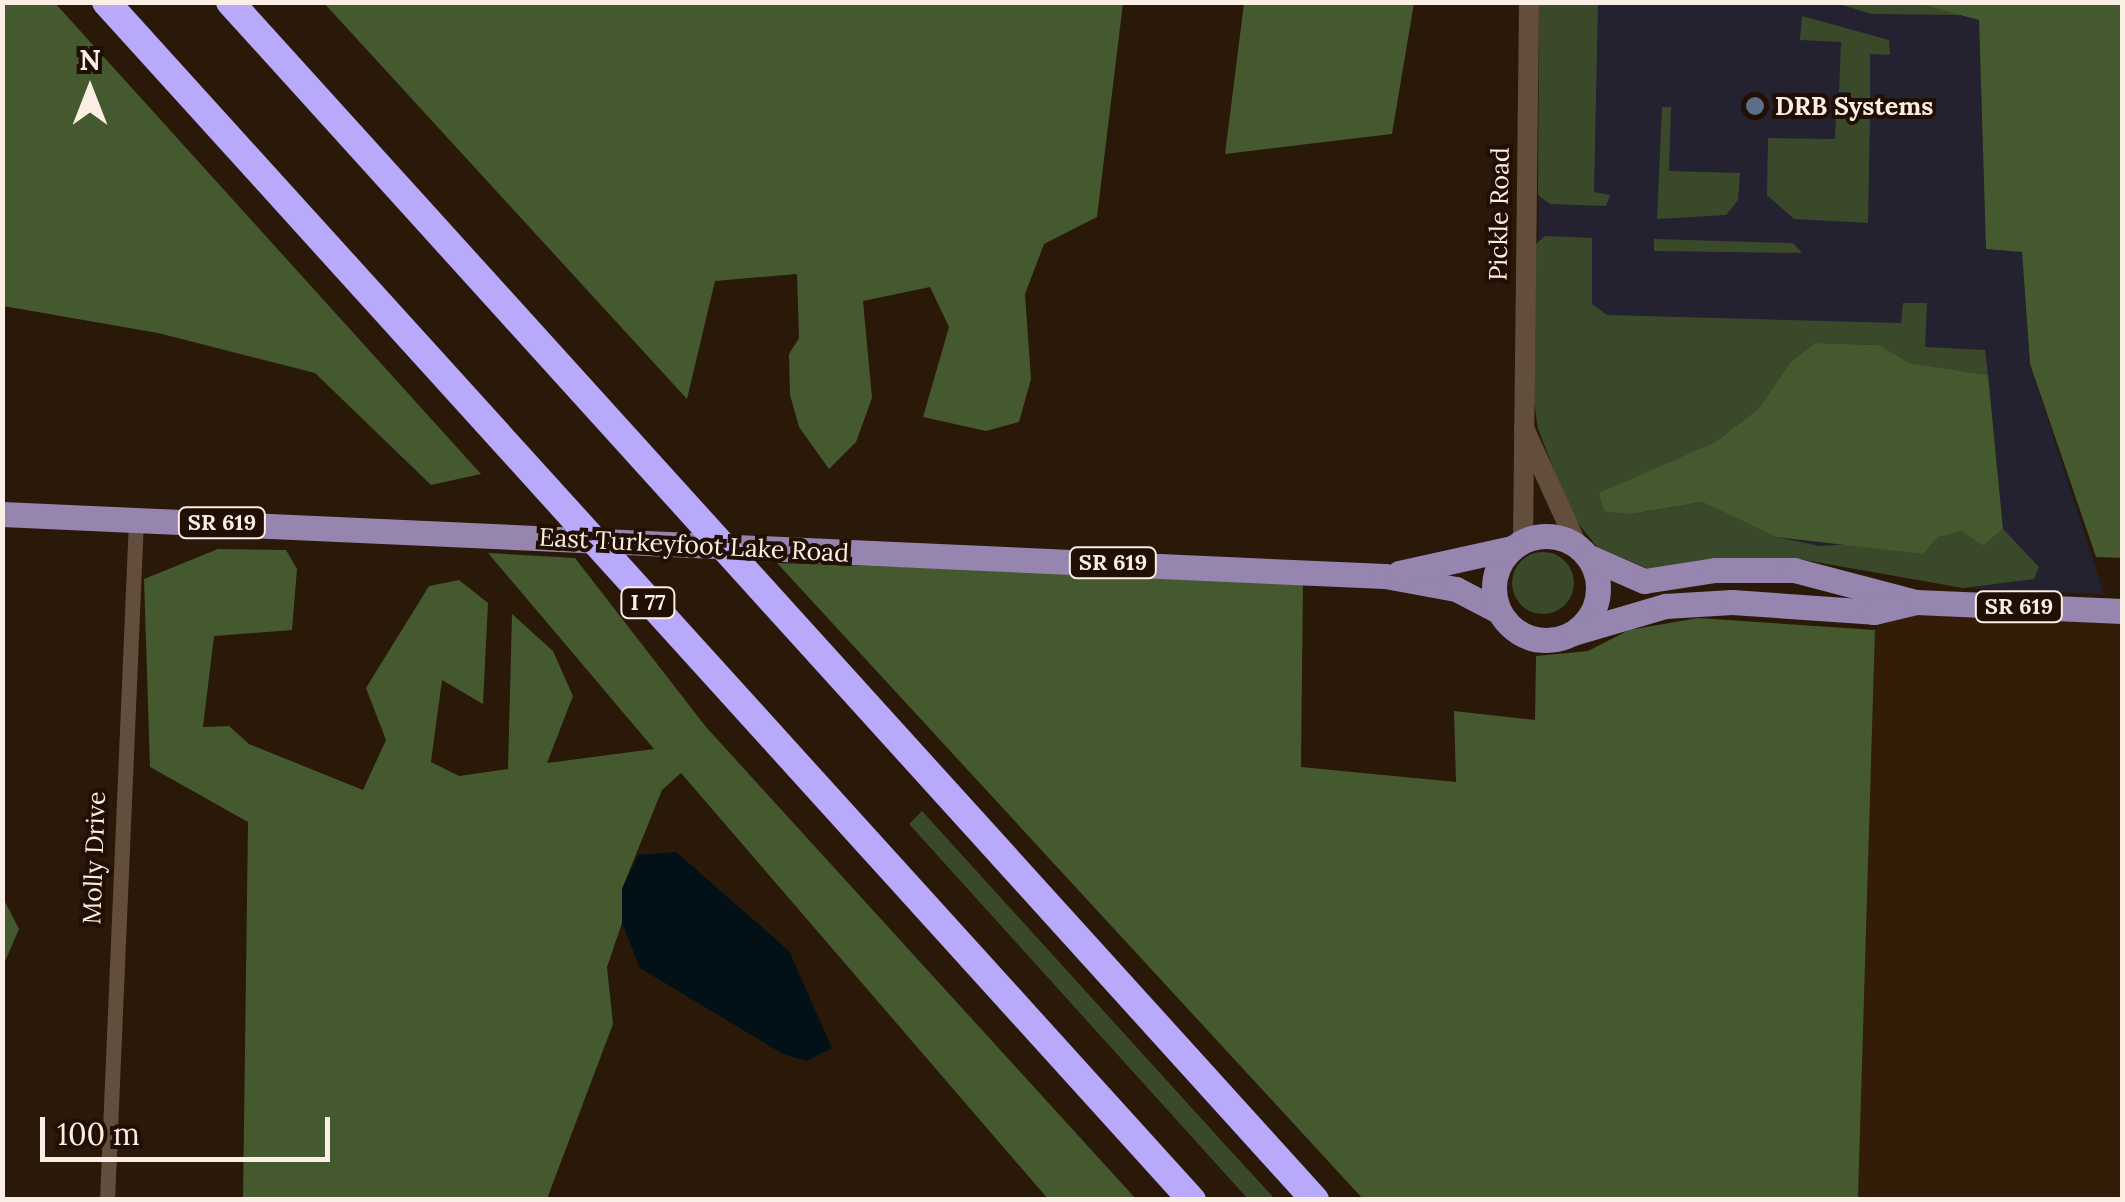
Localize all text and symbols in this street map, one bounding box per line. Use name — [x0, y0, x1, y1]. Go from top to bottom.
north arrow — [40, 40, 140, 140]
text: N — [79, 42, 101, 78]
place label: DRB Systems — [1775, 91, 1933, 121]
marker: DRB Systems — [1744, 95, 1766, 117]
street label: Pickle Road — [1483, 147, 1515, 281]
road number: SR 619 — [177, 506, 267, 540]
street label: East Turkeyfoot Lake Road — [538, 522, 850, 568]
road number: SR 619 — [1068, 546, 1158, 580]
road number: I 77 — [618, 586, 678, 620]
road number: SR 619 — [1974, 590, 2064, 624]
street label: Molly Drive — [77, 791, 111, 925]
scale bar — [45, 1097, 335, 1159]
text: 100 m — [57, 1115, 140, 1153]

